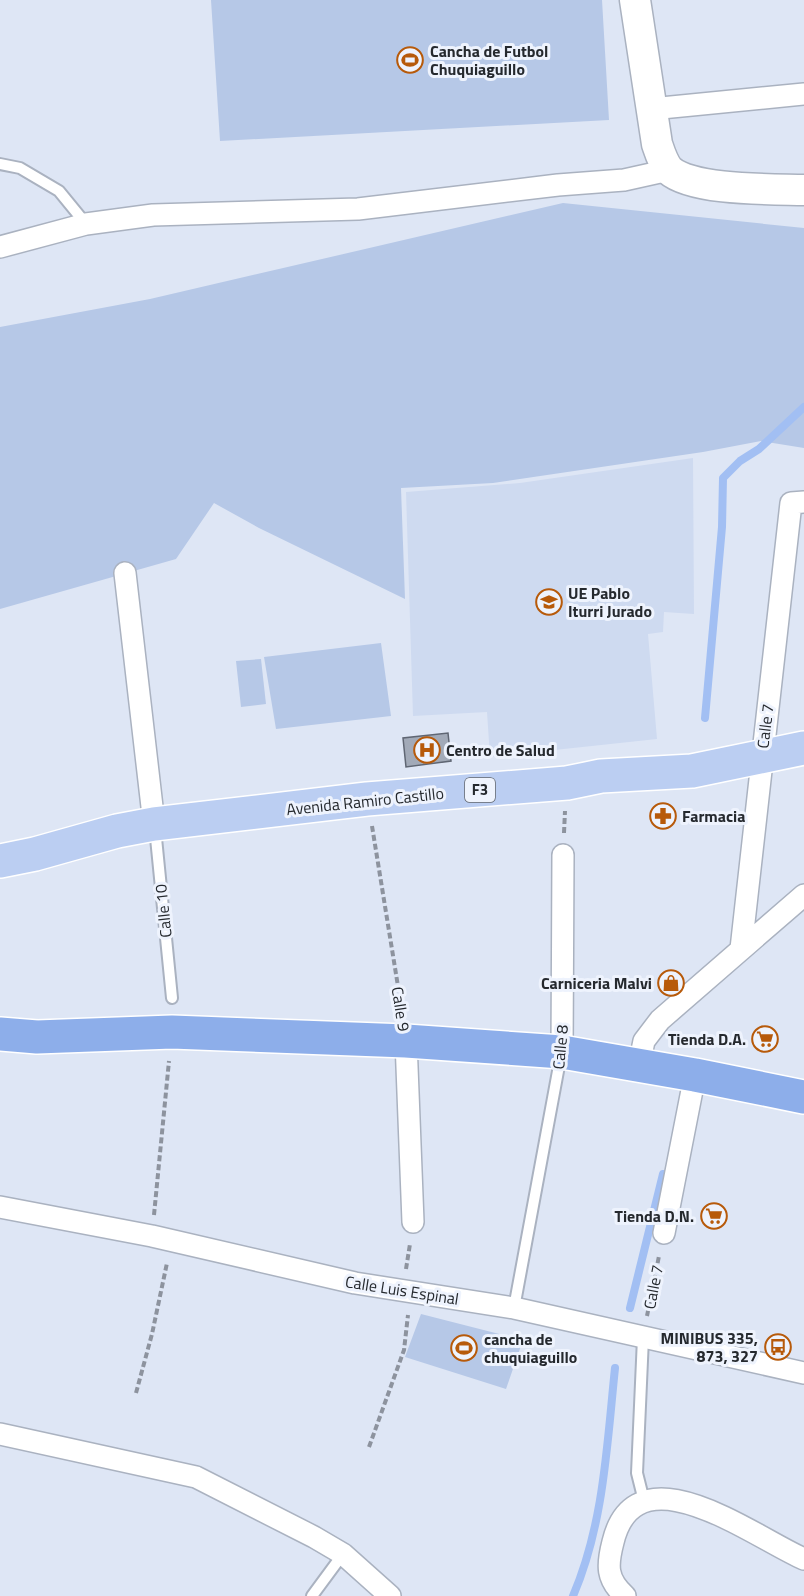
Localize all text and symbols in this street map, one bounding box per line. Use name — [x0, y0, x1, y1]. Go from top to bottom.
place label: Cancha de Futbol Chuquiaguillo — [430, 39, 548, 81]
sports icon: Cancha de Futbol Chuquiaguillo — [395, 45, 425, 75]
place label: UE Pablo Iturri Jurado — [568, 581, 652, 623]
school or university icon: UE Pablo Iturri Jurado — [534, 587, 564, 617]
street label: Calle 7 — [750, 702, 780, 750]
hospital icon: Centro de Salud — [412, 735, 442, 765]
place label: Centro de Salud — [446, 738, 555, 762]
road number: F3 — [465, 778, 495, 802]
street label: Avenida Ramiro Castillo — [285, 781, 445, 821]
pharmacy icon: Farmacia — [648, 801, 678, 831]
place label: Farmacia — [682, 804, 745, 828]
street label: Calle 10 — [148, 883, 178, 939]
shop icon: Carniceria Malvi — [656, 968, 686, 998]
place label: Carniceria Malvi — [541, 971, 652, 995]
street label: Calle 9 — [386, 985, 416, 1033]
street label: Calle 8 — [546, 1024, 574, 1070]
supermarket icon: Tienda D.A. — [750, 1024, 780, 1054]
place label: Tienda D.A. — [668, 1027, 746, 1051]
supermarket icon: Tienda D.N. — [699, 1201, 729, 1231]
place label: Tienda D.N. — [614, 1204, 694, 1228]
street label: Calle 7 — [637, 1263, 669, 1311]
street label: Calle Luis Espinal — [343, 1269, 461, 1311]
place label: MINIBUS 335, 873, 327 — [661, 1326, 758, 1368]
place label: cancha de chuquiaguillo — [484, 1327, 577, 1369]
bus stop icon: MINIBUS 335, 873, 327 — [763, 1332, 793, 1362]
sports icon: cancha de chuquiaguillo — [449, 1333, 479, 1363]

